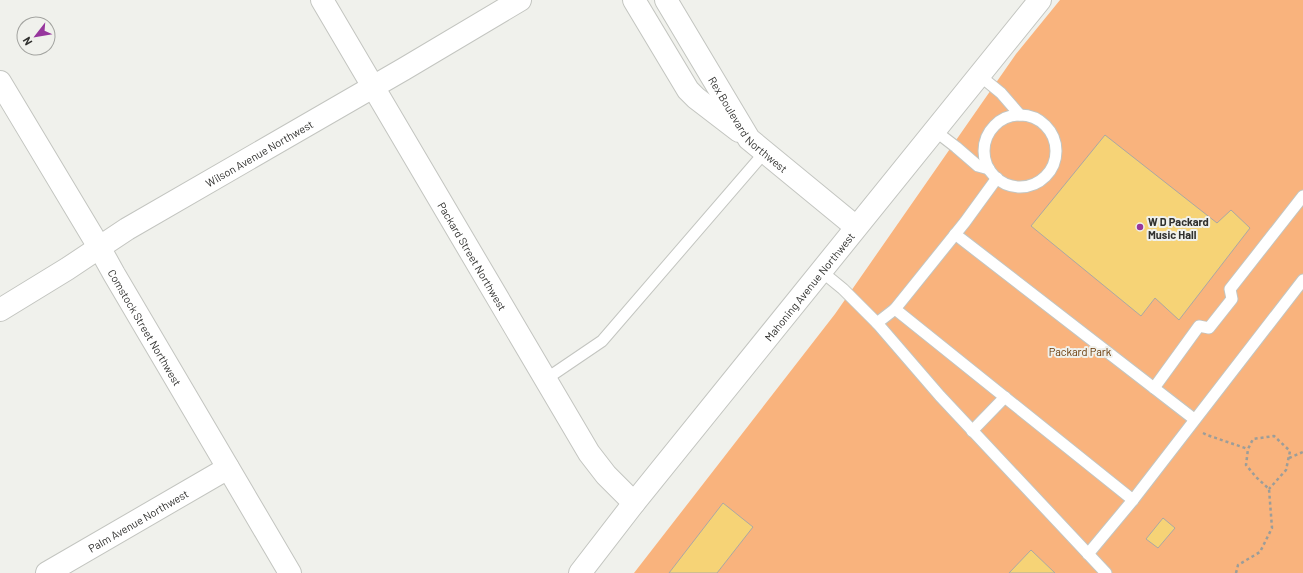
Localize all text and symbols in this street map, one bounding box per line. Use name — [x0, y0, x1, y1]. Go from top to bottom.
north arrow — [16, 16, 56, 56]
text: N — [20, 35, 34, 48]
street label: Rex Boulevard Northwest — [707, 74, 790, 175]
street label: Wilson Avenue Northwest — [203, 117, 315, 189]
street label: Packard Street Northwest — [436, 199, 510, 312]
place label: W D Packard Music Hall — [1148, 215, 1209, 241]
marker: W D Packard Music Hall — [1135, 222, 1145, 232]
street label: Mahoning Avenue Northwest — [761, 229, 857, 343]
street label: Comstock Street Northwest — [106, 267, 185, 388]
park label: Packard Park — [1049, 345, 1112, 358]
street label: Palm Avenue Northwest — [85, 486, 190, 554]

